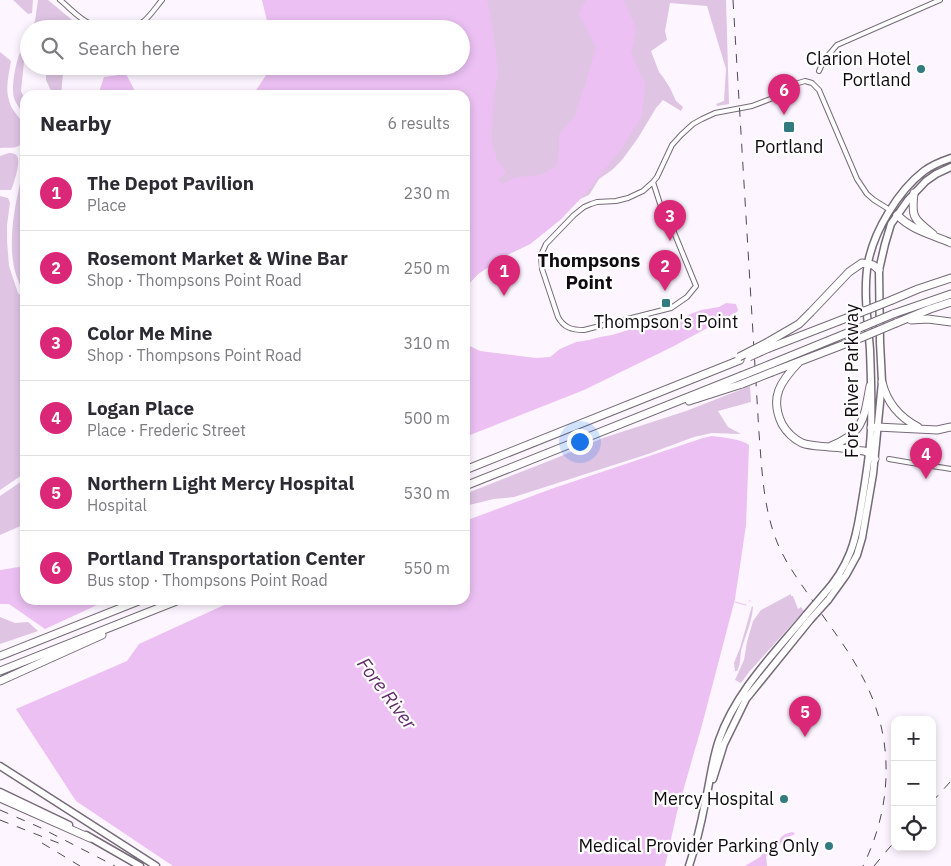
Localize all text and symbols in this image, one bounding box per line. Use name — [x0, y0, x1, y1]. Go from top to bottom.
search box — [20, 20, 470, 75]
icon: search — [38, 34, 66, 62]
text: Search here — [78, 36, 180, 60]
place label: Clarion Hotel Portland — [806, 47, 911, 91]
marker: Clarion Hotel Portland — [915, 63, 927, 75]
pin: 6 — [768, 74, 800, 115]
text: Nearby — [40, 109, 111, 137]
text: 6 results — [387, 113, 450, 133]
marker: Portland — [782, 120, 796, 134]
place label: Portland — [755, 135, 823, 158]
text: The Depot Pavilion — [87, 171, 254, 195]
text: 1 — [51, 183, 61, 203]
text: 230 m — [403, 183, 450, 203]
text: Place — [87, 195, 126, 215]
pin: 3 — [654, 200, 686, 241]
text: Rosemont Market & Wine Bar — [87, 246, 348, 270]
district label: Thompsons Point — [538, 248, 640, 294]
pin: 2 — [649, 250, 681, 291]
pin: 1 — [488, 255, 520, 296]
text: 2 — [51, 258, 61, 278]
text: 250 m — [403, 258, 450, 278]
text: Shop · Thompsons Point Road — [87, 270, 302, 290]
marker: Thompson's Point — [660, 297, 672, 309]
street label: Fore River Parkway — [840, 304, 863, 458]
place label: Thompson's Point — [594, 310, 738, 333]
text: Color Me Mine — [87, 321, 212, 345]
text: 3 — [51, 333, 61, 353]
text: 310 m — [403, 333, 450, 353]
text: Shop · Thompsons Point Road — [87, 345, 302, 365]
text: Logan Place — [87, 396, 194, 420]
text: 4 — [51, 408, 61, 428]
text: 500 m — [403, 408, 450, 428]
text: Place · Frederic Street — [87, 420, 246, 440]
your location — [567, 429, 593, 455]
pin: 4 — [910, 438, 942, 479]
text: Northern Light Mercy Hospital — [87, 471, 354, 495]
text: 5 — [51, 483, 61, 503]
text: 530 m — [403, 483, 450, 503]
text: Hospital — [87, 495, 147, 515]
text: Portland Transportation Center — [87, 546, 365, 570]
text: 6 — [51, 558, 61, 578]
text: 550 m — [403, 558, 450, 578]
text: Bus stop · Thompsons Point Road — [87, 570, 328, 590]
water label: Fore River — [352, 652, 422, 735]
pin: 5 — [789, 696, 821, 737]
map controls — [891, 716, 936, 851]
button: + — [891, 716, 936, 761]
button: − — [891, 761, 936, 806]
place label: Mercy Hospital — [653, 787, 774, 810]
marker: Mercy Hospital — [778, 793, 790, 805]
button: locate — [891, 806, 936, 851]
place label: Medical Provider Parking Only — [578, 834, 819, 857]
marker: Medical Provider Parking Only — [823, 840, 835, 852]

